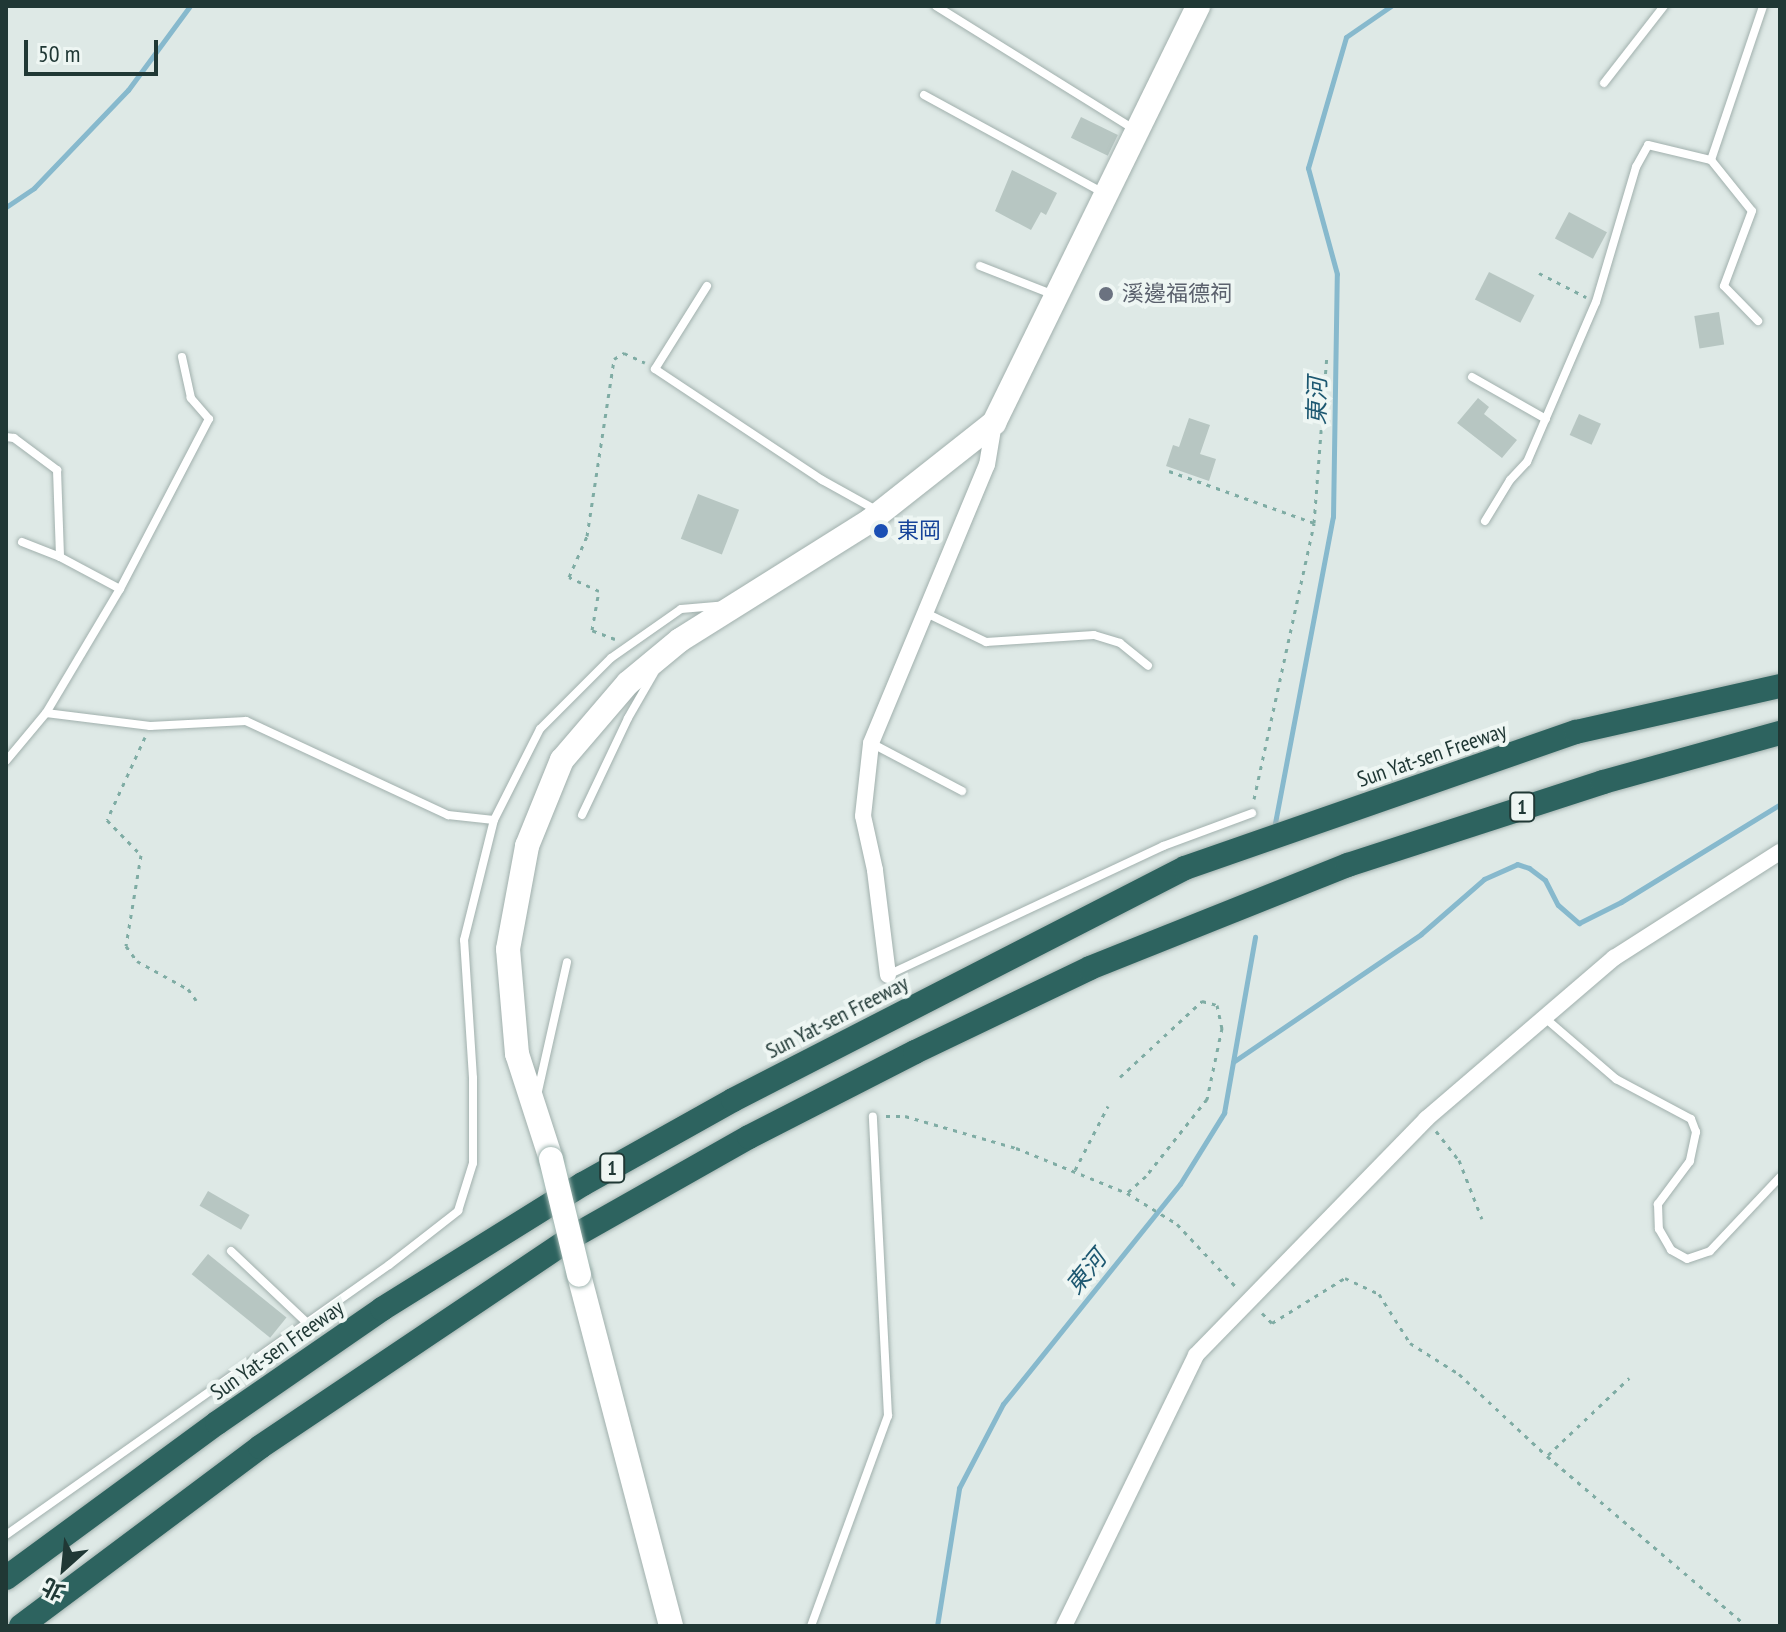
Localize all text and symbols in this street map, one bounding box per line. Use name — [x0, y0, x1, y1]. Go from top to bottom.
scale bar — [28, 24, 162, 74]
text: 50 m — [38, 38, 80, 69]
place label: 溪邊福德祠 — [1122, 281, 1232, 307]
marker: 溪邊福德祠 — [1097, 285, 1115, 303]
water label: 東河 — [1302, 377, 1332, 425]
place label: 東岡 — [897, 518, 941, 544]
marker: 東岡 — [872, 522, 890, 540]
street label: Sun Yat-sen Freeway — [1354, 717, 1510, 793]
road number: 1 — [1508, 791, 1536, 823]
street label: Sun Yat-sen Freeway — [761, 970, 913, 1064]
road number: 1 — [598, 1152, 626, 1184]
water label: 東河 — [1060, 1244, 1112, 1300]
street label: Sun Yat-sen Freeway — [205, 1294, 349, 1406]
north arrow — [24, 1528, 104, 1608]
text: 北 — [37, 1572, 69, 1607]

